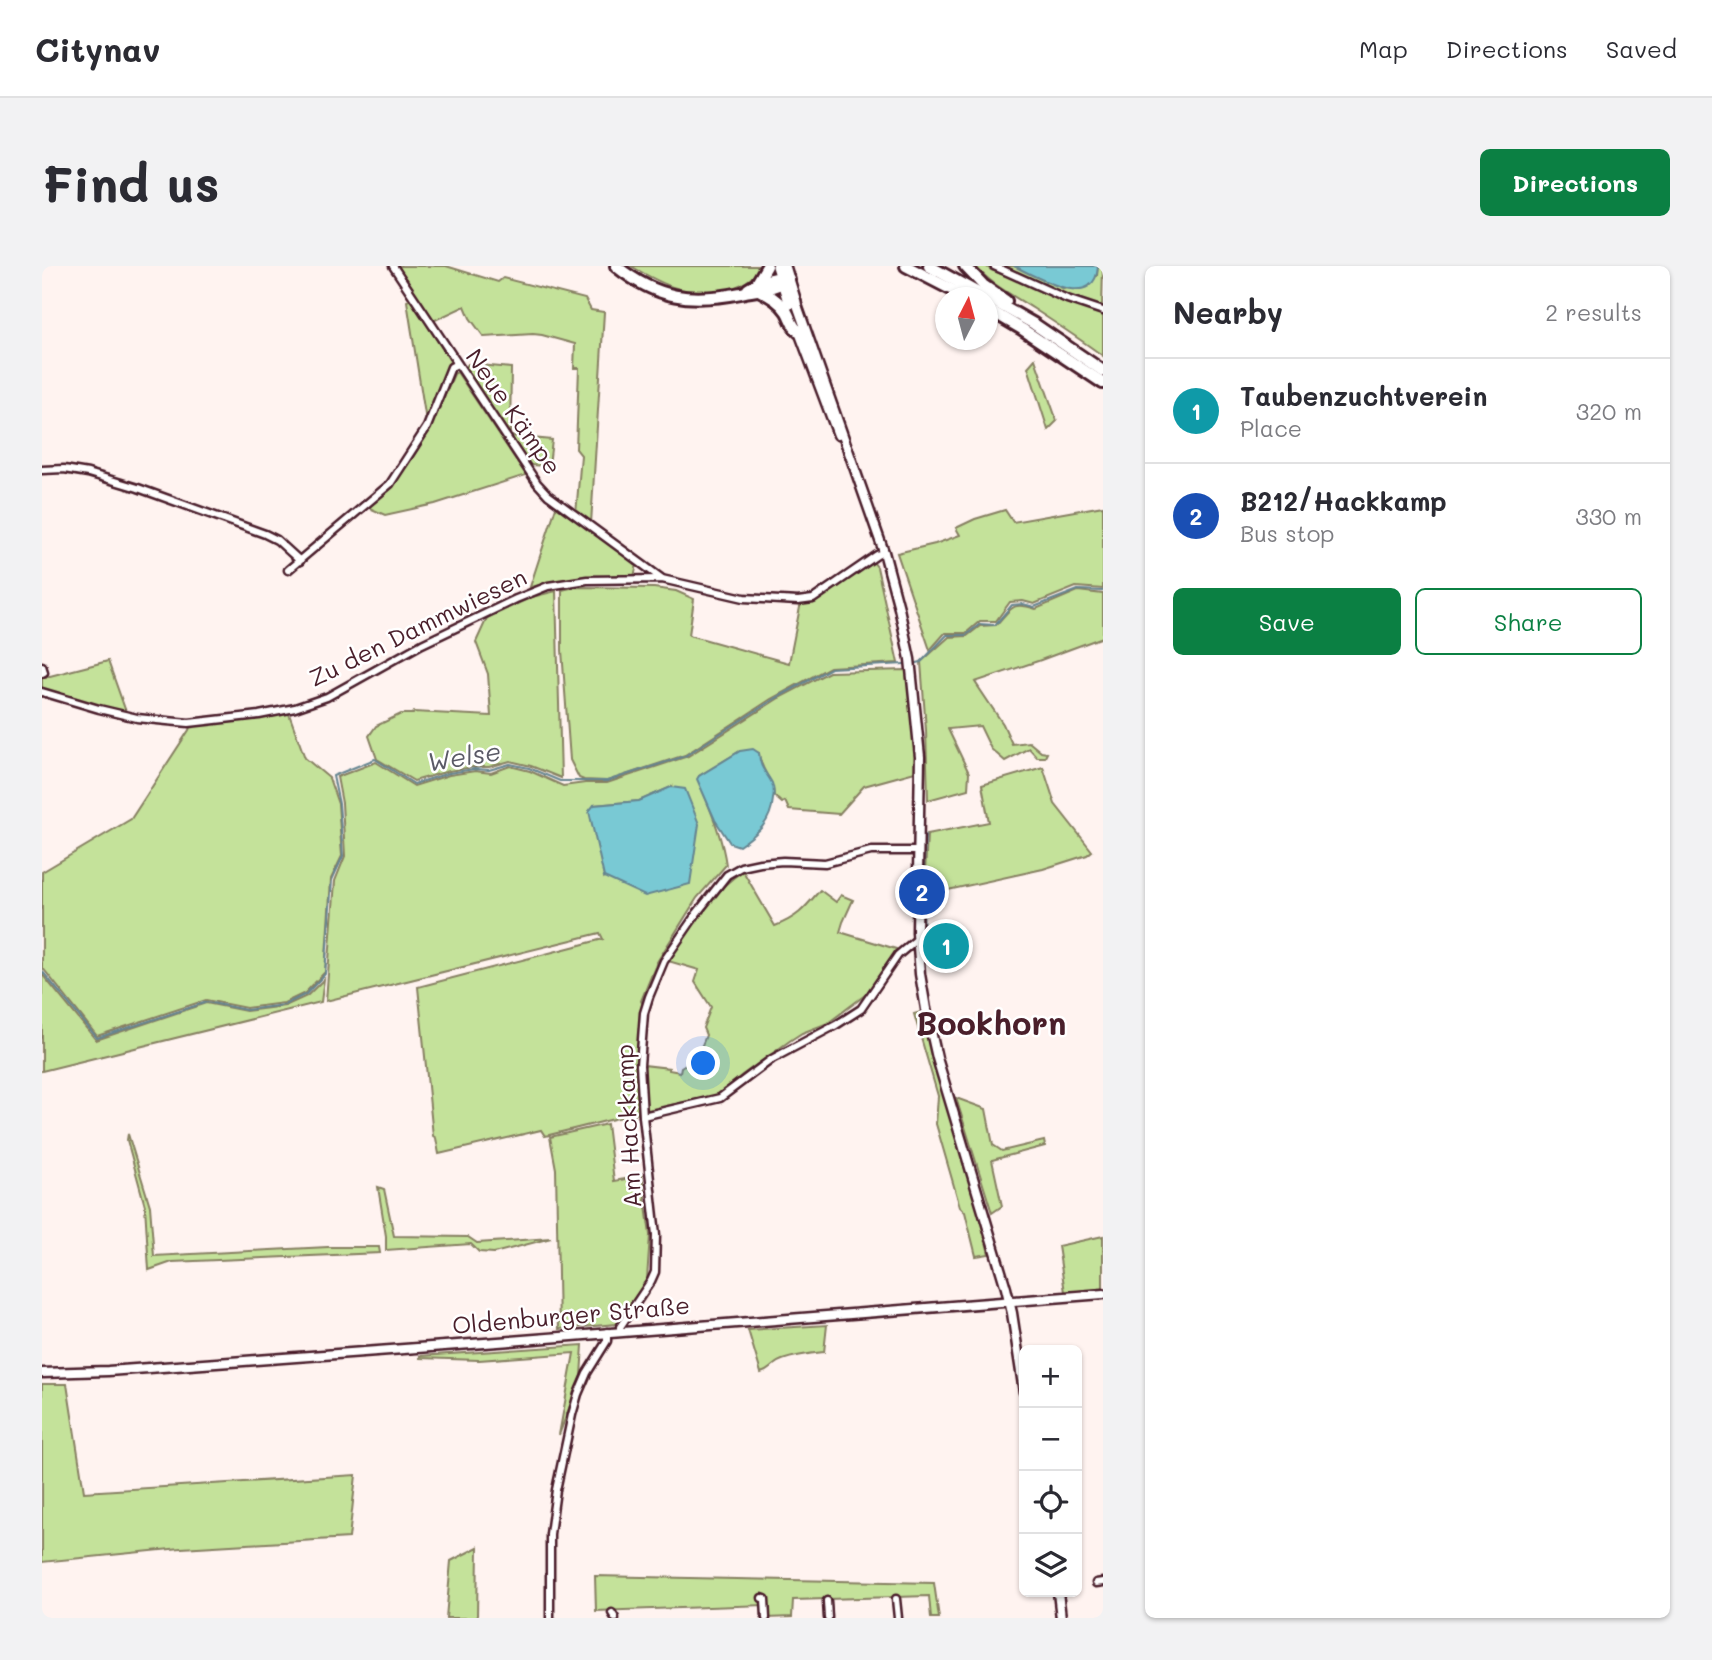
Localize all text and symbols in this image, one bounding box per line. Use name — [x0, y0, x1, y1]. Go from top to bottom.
text: Citynav — [35, 27, 160, 70]
text: Map — [1359, 33, 1408, 64]
text: Directions — [1446, 33, 1568, 64]
text: Saved — [1606, 33, 1677, 64]
button: Directions — [1480, 149, 1670, 216]
text: Find us — [42, 151, 220, 214]
north arrow — [935, 287, 998, 350]
text: Nearby — [1173, 292, 1283, 332]
text: 2 results — [1545, 297, 1642, 327]
street label: Neue Kämpe — [460, 342, 569, 480]
text: Taubenzuchtverein — [1240, 379, 1487, 413]
text: 1 — [1191, 396, 1201, 426]
text: 320 m — [1576, 396, 1642, 426]
text: Place — [1240, 413, 1302, 443]
text: B212/Hackkamp — [1240, 484, 1447, 518]
text: 2 — [1190, 501, 1202, 531]
text: 330 m — [1575, 501, 1642, 531]
text: Bus stop — [1240, 518, 1335, 548]
street label: Zu den Dammwiesen — [303, 560, 531, 693]
button: Save — [1173, 588, 1401, 655]
button: Share — [1415, 588, 1642, 655]
water label: Welse — [425, 733, 503, 779]
pin: 2 — [899, 866, 945, 918]
pin: 1 — [923, 920, 969, 972]
district label: Bookhorn — [916, 1001, 1066, 1043]
street label: Am Hackkamp — [608, 1043, 647, 1209]
your location — [686, 1046, 720, 1080]
street label: Oldenburger Straße — [451, 1289, 691, 1340]
map controls — [1019, 1345, 1082, 1597]
button: + — [1019, 1345, 1082, 1408]
button: − — [1019, 1408, 1082, 1471]
button: locate — [1019, 1471, 1082, 1534]
button: layers — [1019, 1534, 1082, 1597]

